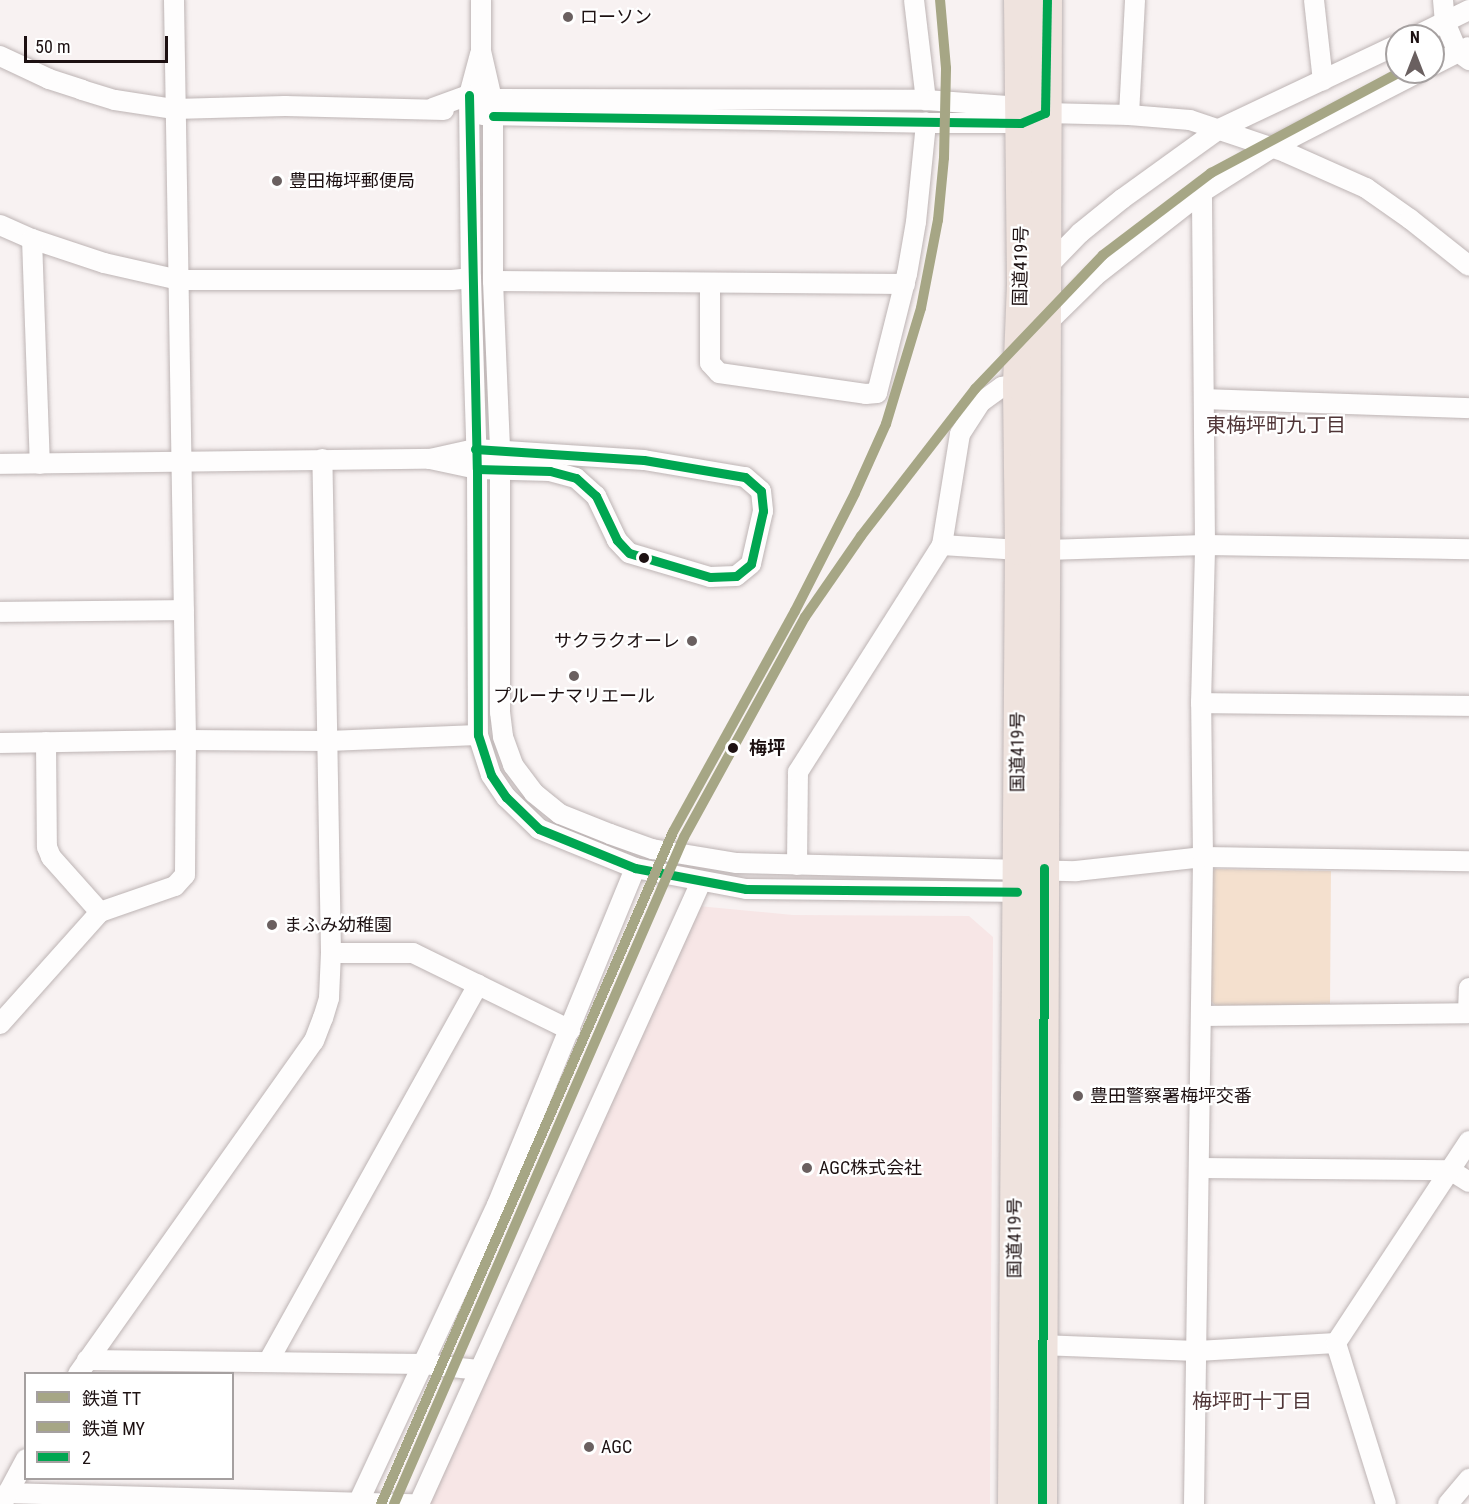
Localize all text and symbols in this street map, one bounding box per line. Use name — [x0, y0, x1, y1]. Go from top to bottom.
place label: ローソン — [580, 6, 652, 28]
marker: ローソン — [561, 10, 575, 24]
scale bar — [27, 24, 171, 62]
north arrow — [1385, 24, 1445, 84]
text: N — [1410, 28, 1420, 47]
text: 50 m — [35, 36, 70, 57]
place label: 豊田梅坪郵便局 — [289, 170, 415, 192]
marker: 豊田梅坪郵便局 — [270, 174, 284, 188]
street label: 国道419号 — [1009, 225, 1033, 307]
district label: 東梅坪町九丁目 — [1206, 413, 1346, 437]
unlabelled marker — [638, 552, 650, 564]
place label: サクラクオーレ — [554, 630, 680, 652]
marker: サクラクオーレ — [685, 634, 699, 648]
marker: プルーナマリエール — [567, 669, 581, 683]
place label: プルーナマリエール — [493, 685, 655, 707]
street label: 国道419号 — [1007, 712, 1029, 792]
marker: 梅坪 — [722, 737, 744, 759]
place label: 梅坪 — [749, 737, 785, 759]
place label: まふみ幼稚園 — [284, 914, 392, 936]
marker: まふみ幼稚園 — [265, 918, 279, 932]
place label: 豊田警察署梅坪交番 — [1090, 1085, 1252, 1107]
marker: 豊田警察署梅坪交番 — [1071, 1089, 1085, 1103]
place label: AGC株式会社 — [819, 1157, 922, 1179]
marker: AGC株式会社 — [800, 1161, 814, 1175]
street label: 国道419号 — [1004, 1198, 1026, 1278]
legend — [24, 1372, 234, 1480]
text: 鉄道 TT — [82, 1388, 141, 1409]
district label: 梅坪町十丁目 — [1192, 1389, 1312, 1413]
text: 鉄道 MY — [82, 1418, 145, 1439]
place label: AGC — [601, 1436, 632, 1458]
marker: AGC — [582, 1440, 596, 1454]
text: 2 — [82, 1447, 91, 1468]

